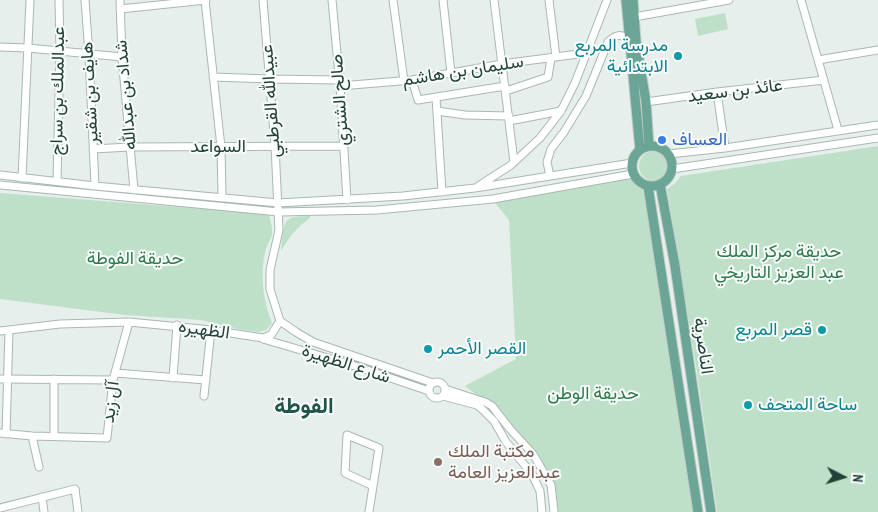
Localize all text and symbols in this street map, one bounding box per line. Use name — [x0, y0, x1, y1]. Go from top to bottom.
street label: عبدالملك بن سراج — [46, 26, 70, 156]
place label: مدرسة المربع الابتدائية — [574, 35, 668, 78]
street label: شداد بن عبدالله — [110, 39, 142, 151]
street label: هايف بن شقير — [77, 41, 103, 145]
street label: عبيدالله القرطبي — [256, 44, 286, 158]
marker: مدرسة المربع الابتدائية — [672, 50, 684, 62]
street label: سليمان بن هاشم — [401, 51, 525, 91]
street label: صالح الشتري — [326, 53, 354, 147]
street label: عائذ بن سعيد — [686, 74, 784, 108]
place label: العساف — [672, 129, 727, 151]
marker: العساف — [656, 134, 668, 146]
street label: السواعد — [190, 136, 246, 158]
park label: حديقة مركز الملك عبد العزيز التاريخي — [714, 241, 844, 284]
park label: حديقة الفوطة — [87, 248, 183, 270]
street label: الظهيره — [177, 316, 231, 344]
street label: الناصرية — [688, 316, 718, 376]
place label: قصر المربع — [735, 319, 812, 341]
marker: قصر المربع — [816, 324, 828, 336]
place label: القصر الأحمر — [438, 338, 526, 360]
street label: شارع الظهيرة — [299, 340, 393, 388]
marker: القصر الأحمر — [422, 343, 434, 355]
street label: آل زيد — [98, 380, 124, 424]
park label: حديقة الوطن — [547, 383, 639, 405]
district label: الفوطة — [274, 394, 334, 420]
place label: ساحة المتحف — [758, 394, 857, 416]
marker: ساحة المتحف — [742, 399, 754, 411]
place label: مكتبة الملك عبدالعزيز العامة — [448, 441, 560, 484]
north arrow — [818, 452, 868, 502]
marker: مكتبة الملك عبدالعزيز العامة — [432, 456, 444, 468]
text: N — [849, 474, 867, 483]

